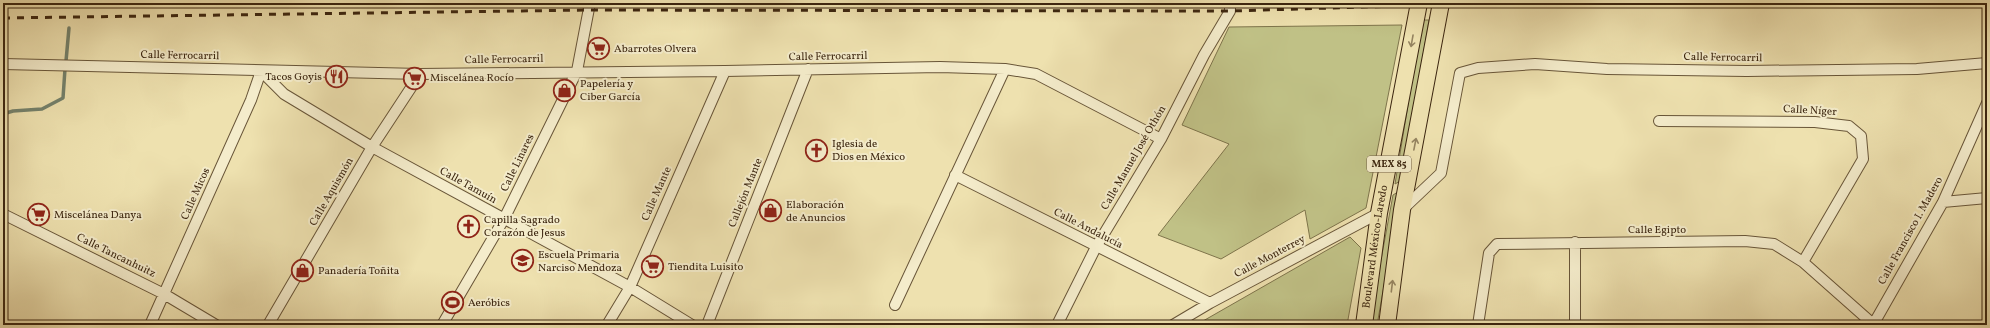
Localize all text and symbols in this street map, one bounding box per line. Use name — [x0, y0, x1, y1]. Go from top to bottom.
one-way arrow — [1408, 35, 1416, 48]
supermarket icon: Abarrotes Olvera — [585, 36, 611, 62]
place label: Abarrotes Olvera — [614, 42, 697, 57]
street label: Calle Ferrocarril — [140, 48, 220, 64]
street label: Calle Ferrocarril — [788, 49, 868, 65]
street label: Calle Ferrocarril — [1683, 50, 1763, 66]
street label: Calle Ferrocarril — [464, 52, 544, 68]
restaurant icon: Tacos Goyis — [324, 64, 350, 90]
supermarket icon: Miscelánea Rocío — [401, 65, 427, 91]
place label: Tacos Goyis — [265, 70, 322, 85]
place label: Miscelánea Rocío — [430, 71, 514, 86]
shop icon: Papelería y Ciber García — [551, 77, 577, 103]
place label: Papelería y Ciber García — [580, 77, 641, 105]
street label: Calle Níger — [1783, 102, 1838, 120]
street label: Calle Manuel José Othón — [1098, 103, 1170, 213]
street label: Calle Linares — [498, 131, 539, 194]
church icon: Iglesia de Dios en México — [804, 137, 830, 163]
place label: Iglesia de Dios en México — [832, 137, 905, 165]
one-way arrow — [1412, 138, 1420, 151]
street label: Calle Aquismón — [306, 155, 358, 229]
street label: Callejón Mante — [725, 156, 767, 230]
road number: MEX 85 — [1367, 156, 1411, 172]
street label: Calle Tamuín — [437, 164, 500, 208]
street label: Calle Mante — [638, 164, 676, 224]
street label: Calle Micos — [178, 165, 214, 222]
street label: Calle Francisco I. Madero — [1875, 174, 1947, 288]
street label: Boulevard México-Laredo — [1359, 184, 1392, 309]
shop icon: Elaboración de Anuncios — [757, 198, 783, 224]
place label: Elaboración de Anuncios — [786, 198, 846, 226]
supermarket icon: Miscelánea Danya — [25, 202, 51, 228]
street label: Calle Andalucía — [1051, 205, 1126, 253]
place label: Miscelánea Danya — [54, 208, 142, 223]
church icon: Capilla Sagrado Corazón de Jesus — [455, 213, 481, 239]
place label: Capilla Sagrado Corazón de Jesus — [484, 213, 566, 241]
street label: Calle Egipto — [1628, 223, 1686, 238]
street label: Calle Tancanhuitz — [74, 230, 159, 282]
street label: Calle Monterrey — [1232, 232, 1308, 282]
school or university icon: Escuela Primaria Narciso Mendoza — [510, 248, 536, 274]
place label: Escuela Primaria Narciso Mendoza — [538, 248, 623, 276]
supermarket icon: Tiendita Luisito — [640, 254, 666, 280]
shop icon: Panadería Toñita — [290, 258, 316, 284]
place label: Tiendita Luisito — [668, 260, 743, 275]
place label: Panadería Toñita — [318, 264, 400, 279]
one-way arrow — [1389, 280, 1396, 293]
sports icon: Aeróbics — [440, 290, 466, 316]
place label: Aeróbics — [468, 296, 510, 311]

